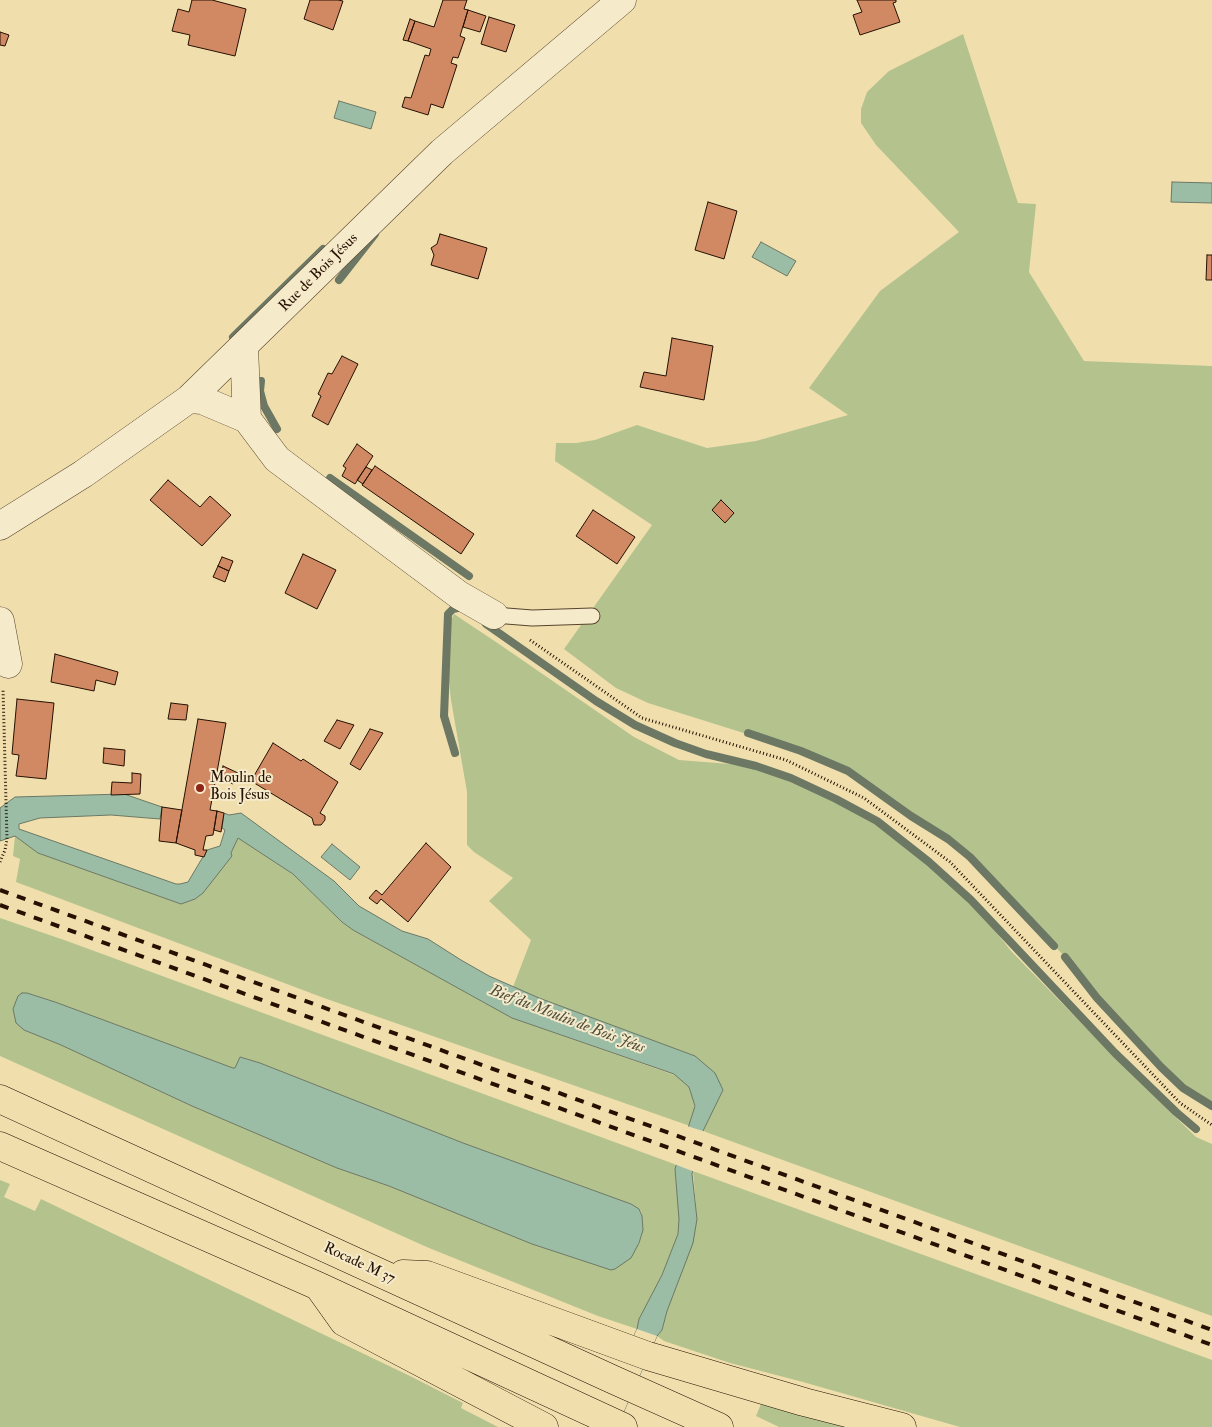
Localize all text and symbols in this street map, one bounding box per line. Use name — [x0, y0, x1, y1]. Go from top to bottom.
street label: Rue de Bois Jésus — [276, 230, 362, 316]
place label: Moulin de Bois Jésus — [210, 770, 272, 805]
marker: Moulin de Bois Jésus — [194, 782, 206, 794]
water label: Bief du Moulin de Bois Jéus — [487, 982, 647, 1058]
street label: Rocade M 37 — [320, 1240, 398, 1288]

